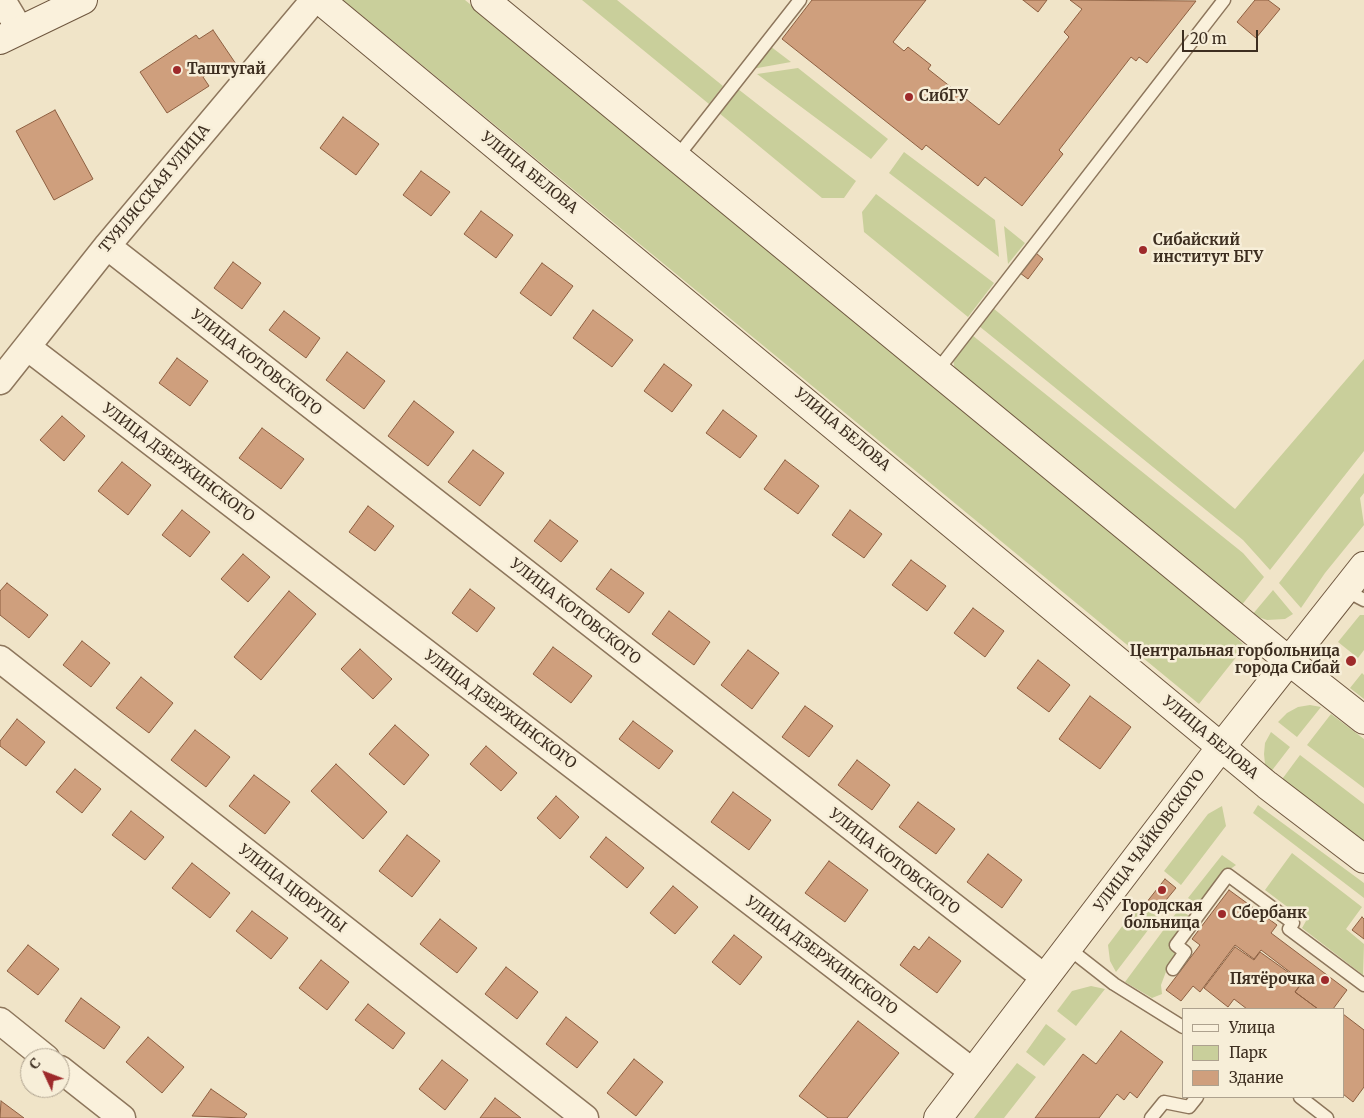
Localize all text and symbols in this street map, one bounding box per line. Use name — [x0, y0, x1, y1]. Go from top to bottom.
scale bar — [1184, 20, 1260, 52]
text: 20 m — [1190, 29, 1227, 48]
place label: Таштугай — [187, 61, 266, 79]
marker: Таштугай — [171, 64, 183, 76]
place label: СибГУ — [919, 88, 968, 106]
marker: СибГУ — [903, 91, 915, 103]
street label: ТУЯЛЯССКАЯ УЛИЦА — [96, 121, 214, 257]
street label: УЛИЦА БЕЛОВА — [477, 128, 581, 218]
place label: Сибайский институт БГУ — [1153, 232, 1263, 267]
marker: Сибайский институт БГУ — [1137, 244, 1149, 256]
street label: УЛИЦА КОТОВСКОГО — [187, 306, 325, 420]
street label: УЛИЦА БЕЛОВА — [790, 385, 894, 475]
street label: УЛИЦА ДЗЕРЖИНСКОГО — [98, 400, 258, 526]
street label: УЛИЦА КОТОВСКОГО — [506, 555, 644, 669]
place label: Центральная горбольница города Сибай — [1130, 643, 1340, 678]
street label: УЛИЦА ДЗЕРЖИНСКОГО — [420, 647, 580, 773]
marker: Центральная горбольница города Сибай — [1344, 654, 1358, 668]
street label: УЛИЦА БЕЛОВА — [1158, 693, 1262, 783]
street label: УЛИЦА ЧАЙКОВСКОГО — [1091, 767, 1209, 915]
street label: УЛИЦА КОТОВСКОГО — [825, 805, 963, 919]
street label: УЛИЦА ЦЮРУПЫ — [235, 841, 349, 937]
marker: Городская больница — [1156, 884, 1168, 896]
street label: УЛИЦА ДЗЕРЖИНСКОГО — [741, 893, 901, 1019]
place label: Городская больница — [1121, 898, 1203, 933]
place label: Сбербанк — [1232, 905, 1307, 923]
marker: Сбербанк — [1216, 908, 1228, 920]
place label: Пятёрочка — [1230, 971, 1315, 989]
marker: Пятёрочка — [1319, 974, 1331, 986]
legend — [1182, 1008, 1344, 1098]
text: Улица — [1229, 1018, 1275, 1037]
text: Парк — [1229, 1043, 1267, 1062]
north arrow — [20, 1048, 70, 1098]
text: С — [25, 1054, 45, 1073]
text: Здание — [1229, 1068, 1283, 1087]

